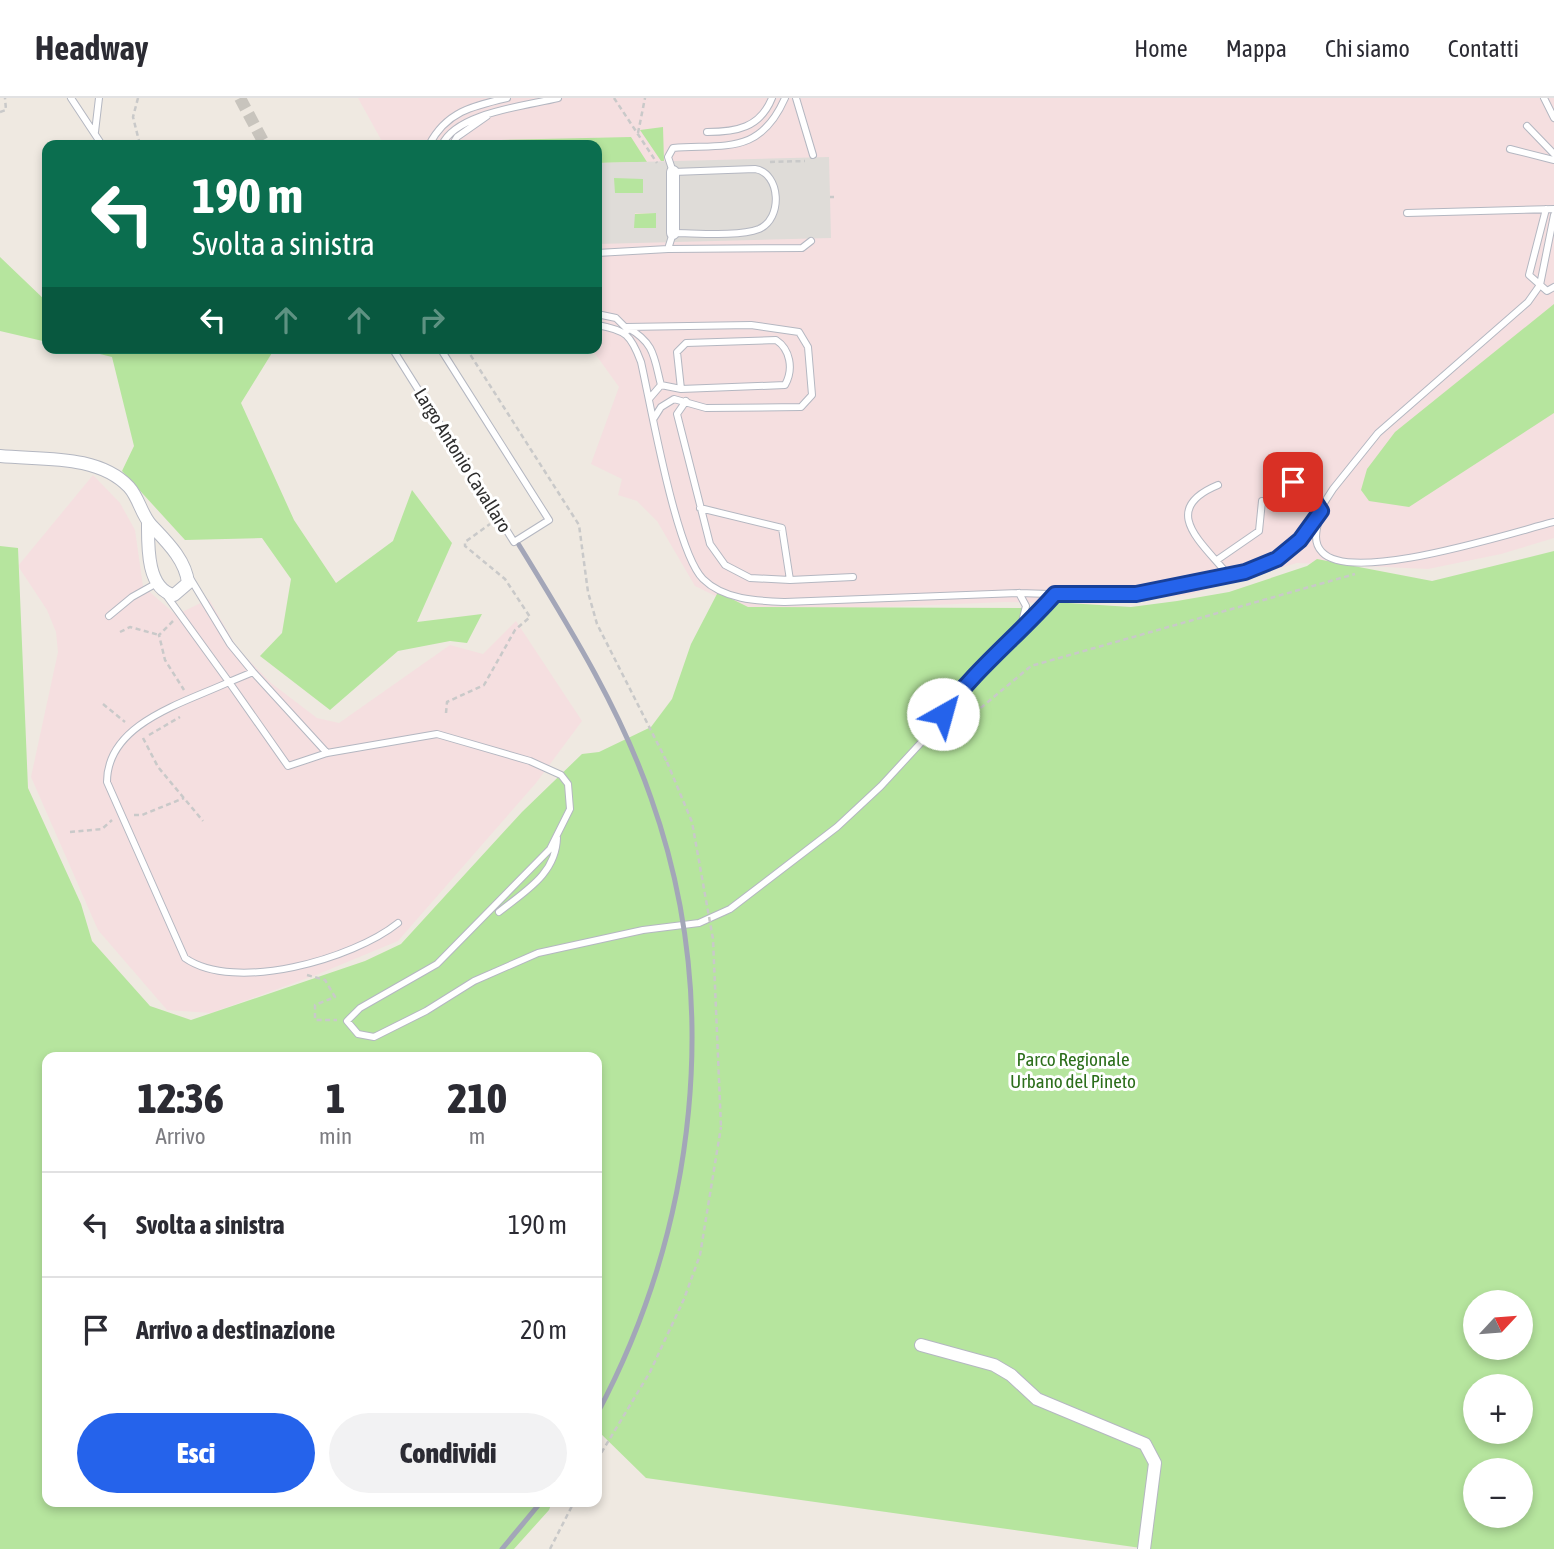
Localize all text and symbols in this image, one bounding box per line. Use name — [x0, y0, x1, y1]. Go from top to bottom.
text: Headway — [35, 29, 148, 67]
text: Home — [1134, 35, 1188, 62]
text: Mappa — [1226, 35, 1287, 62]
text: Chi siamo — [1325, 35, 1410, 62]
text: Contatti — [1448, 35, 1519, 62]
text: 190 m — [192, 167, 303, 223]
icon: left — [77, 168, 168, 259]
text: Svolta a sinistra — [192, 225, 375, 262]
icon: left — [194, 301, 232, 339]
icon: ahead — [267, 301, 305, 339]
icon: ahead — [340, 301, 378, 339]
icon: right — [413, 301, 451, 339]
street label: Largo Antonio Cavallaro — [410, 384, 516, 536]
pin — [1263, 452, 1323, 512]
icon: arrive — [1274, 463, 1312, 501]
position arrow — [906, 677, 980, 751]
park label: Parco Regionale Urbano del Pineto — [1010, 1048, 1136, 1092]
text: 12:36 — [137, 1074, 224, 1122]
text: 1 — [326, 1074, 345, 1122]
text: 210 — [447, 1074, 507, 1122]
text: Arrivo — [155, 1123, 206, 1149]
text: min — [319, 1123, 352, 1149]
text: m — [469, 1123, 485, 1149]
icon: left — [77, 1206, 115, 1244]
text: Svolta a sinistra — [136, 1210, 285, 1240]
text: 190 m — [508, 1210, 567, 1240]
north arrow — [1463, 1290, 1533, 1360]
map controls — [1463, 1290, 1533, 1528]
icon: arrive — [77, 1311, 115, 1349]
text: Arrivo a destinazione — [136, 1315, 335, 1345]
text: 20 m — [520, 1315, 567, 1345]
button: + — [1463, 1374, 1533, 1444]
button: Esci — [77, 1413, 315, 1493]
button: Condividi — [329, 1413, 567, 1493]
button: − — [1463, 1458, 1533, 1528]

